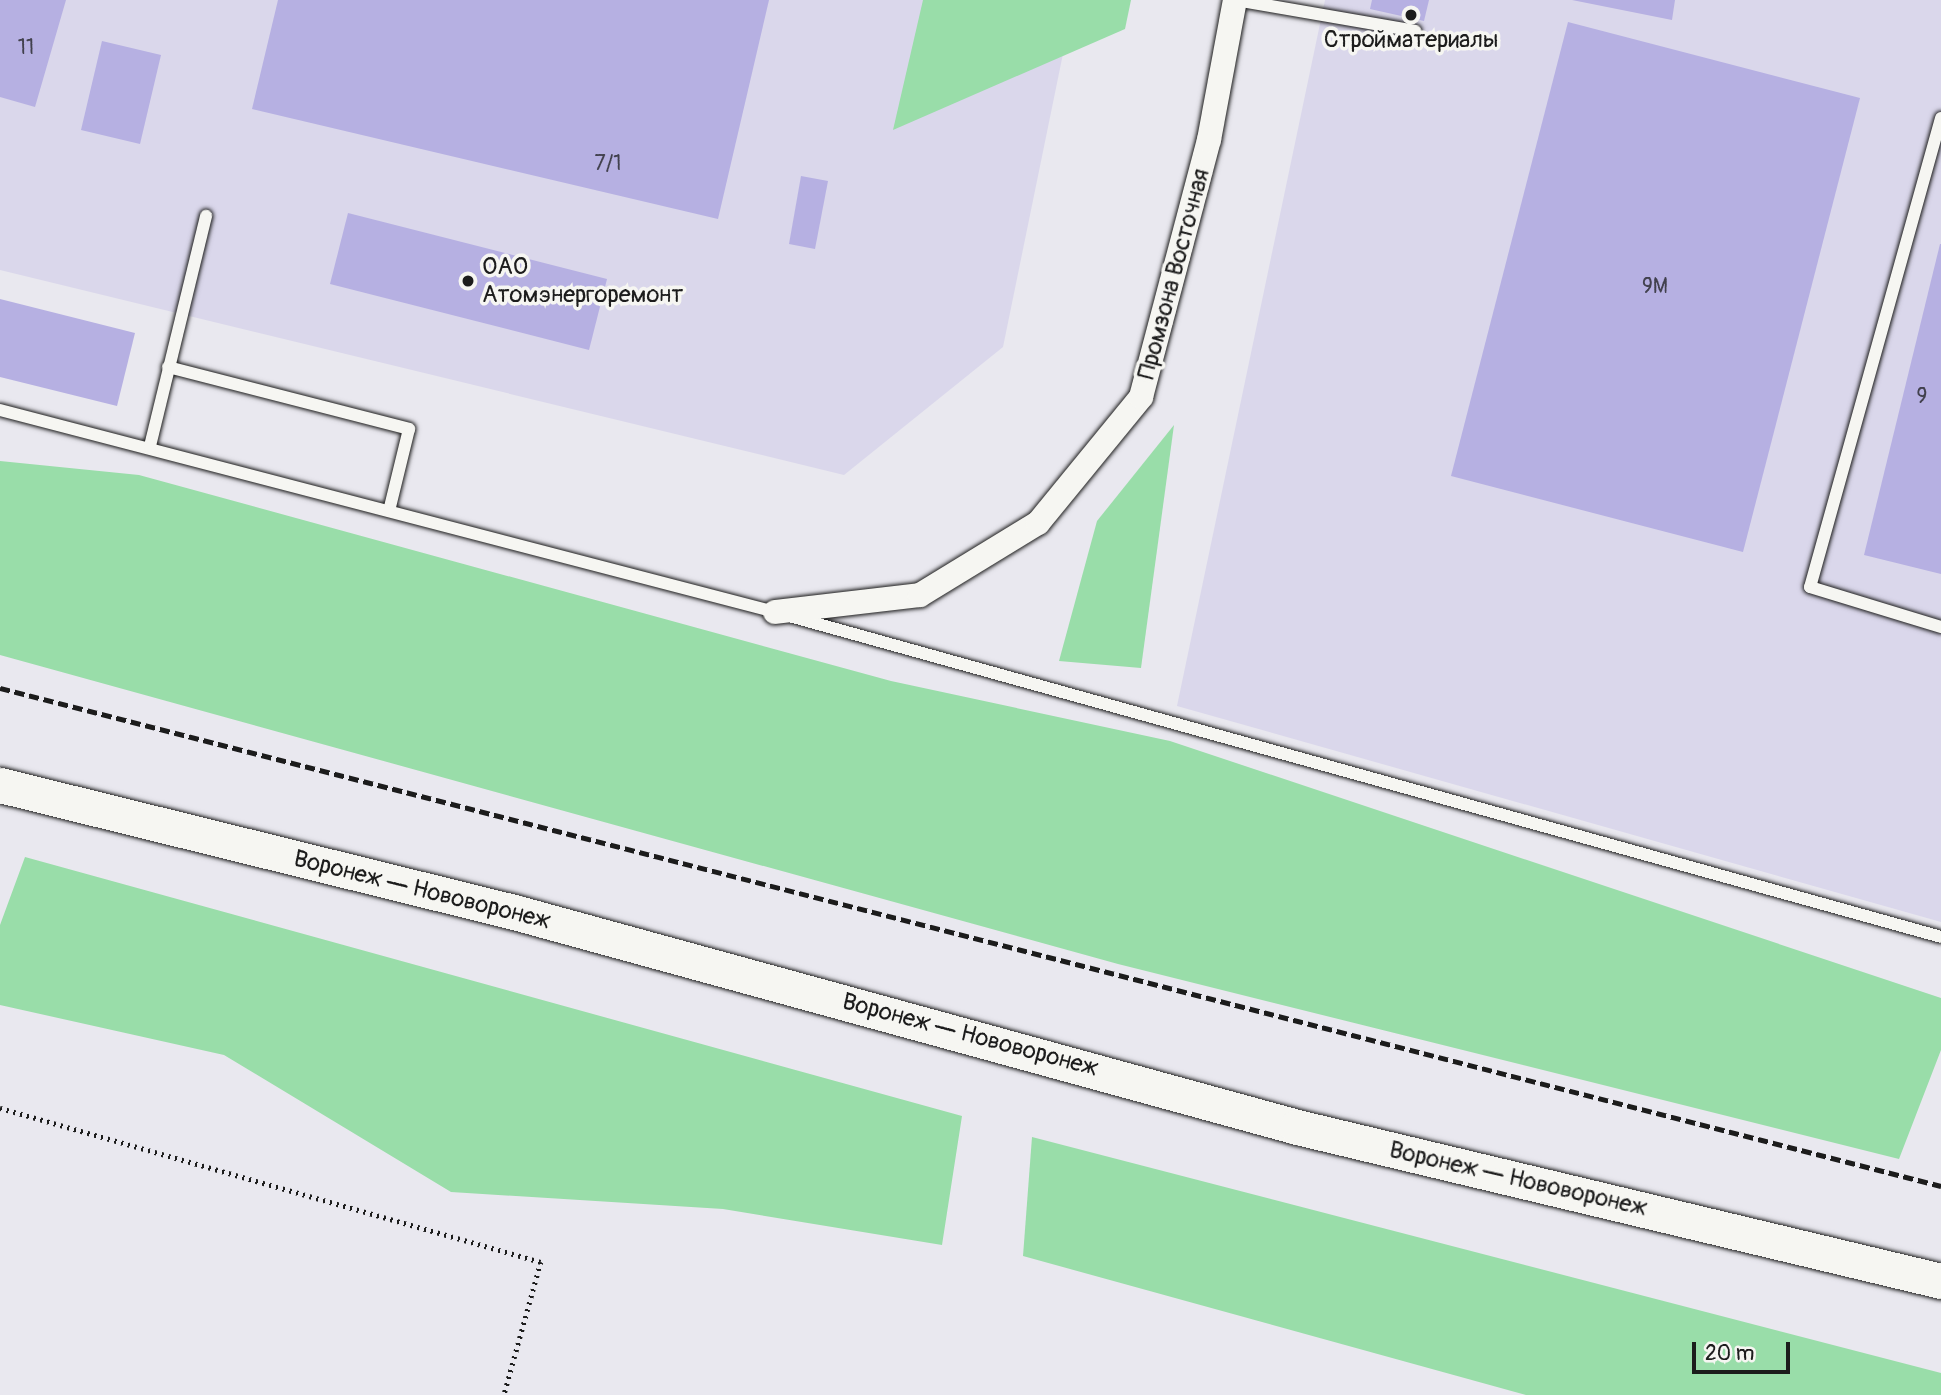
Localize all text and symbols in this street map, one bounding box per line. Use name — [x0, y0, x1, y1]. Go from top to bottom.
marker: Стройматериалы — [1403, 7, 1419, 23]
place label: Стройматериалы — [1324, 26, 1498, 54]
house number: 11 — [18, 35, 34, 61]
house number: 7/1 — [595, 151, 621, 177]
street label: Промзона Восточная — [1132, 166, 1216, 382]
place label: ОАО Атомэнергоремонт — [482, 253, 683, 309]
marker: ОАО Атомэнергоремонт — [460, 273, 476, 289]
house number: 9М — [1642, 274, 1668, 300]
house number: 9 — [1917, 384, 1927, 410]
street label: Воронеж — Нововоронеж — [291, 844, 553, 936]
street label: Воронеж — Нововоронеж — [839, 987, 1101, 1083]
street label: Воронеж — Нововоронеж — [1386, 1135, 1650, 1223]
scale bar — [1696, 1328, 1794, 1372]
text: 20 m — [1705, 1340, 1754, 1367]

